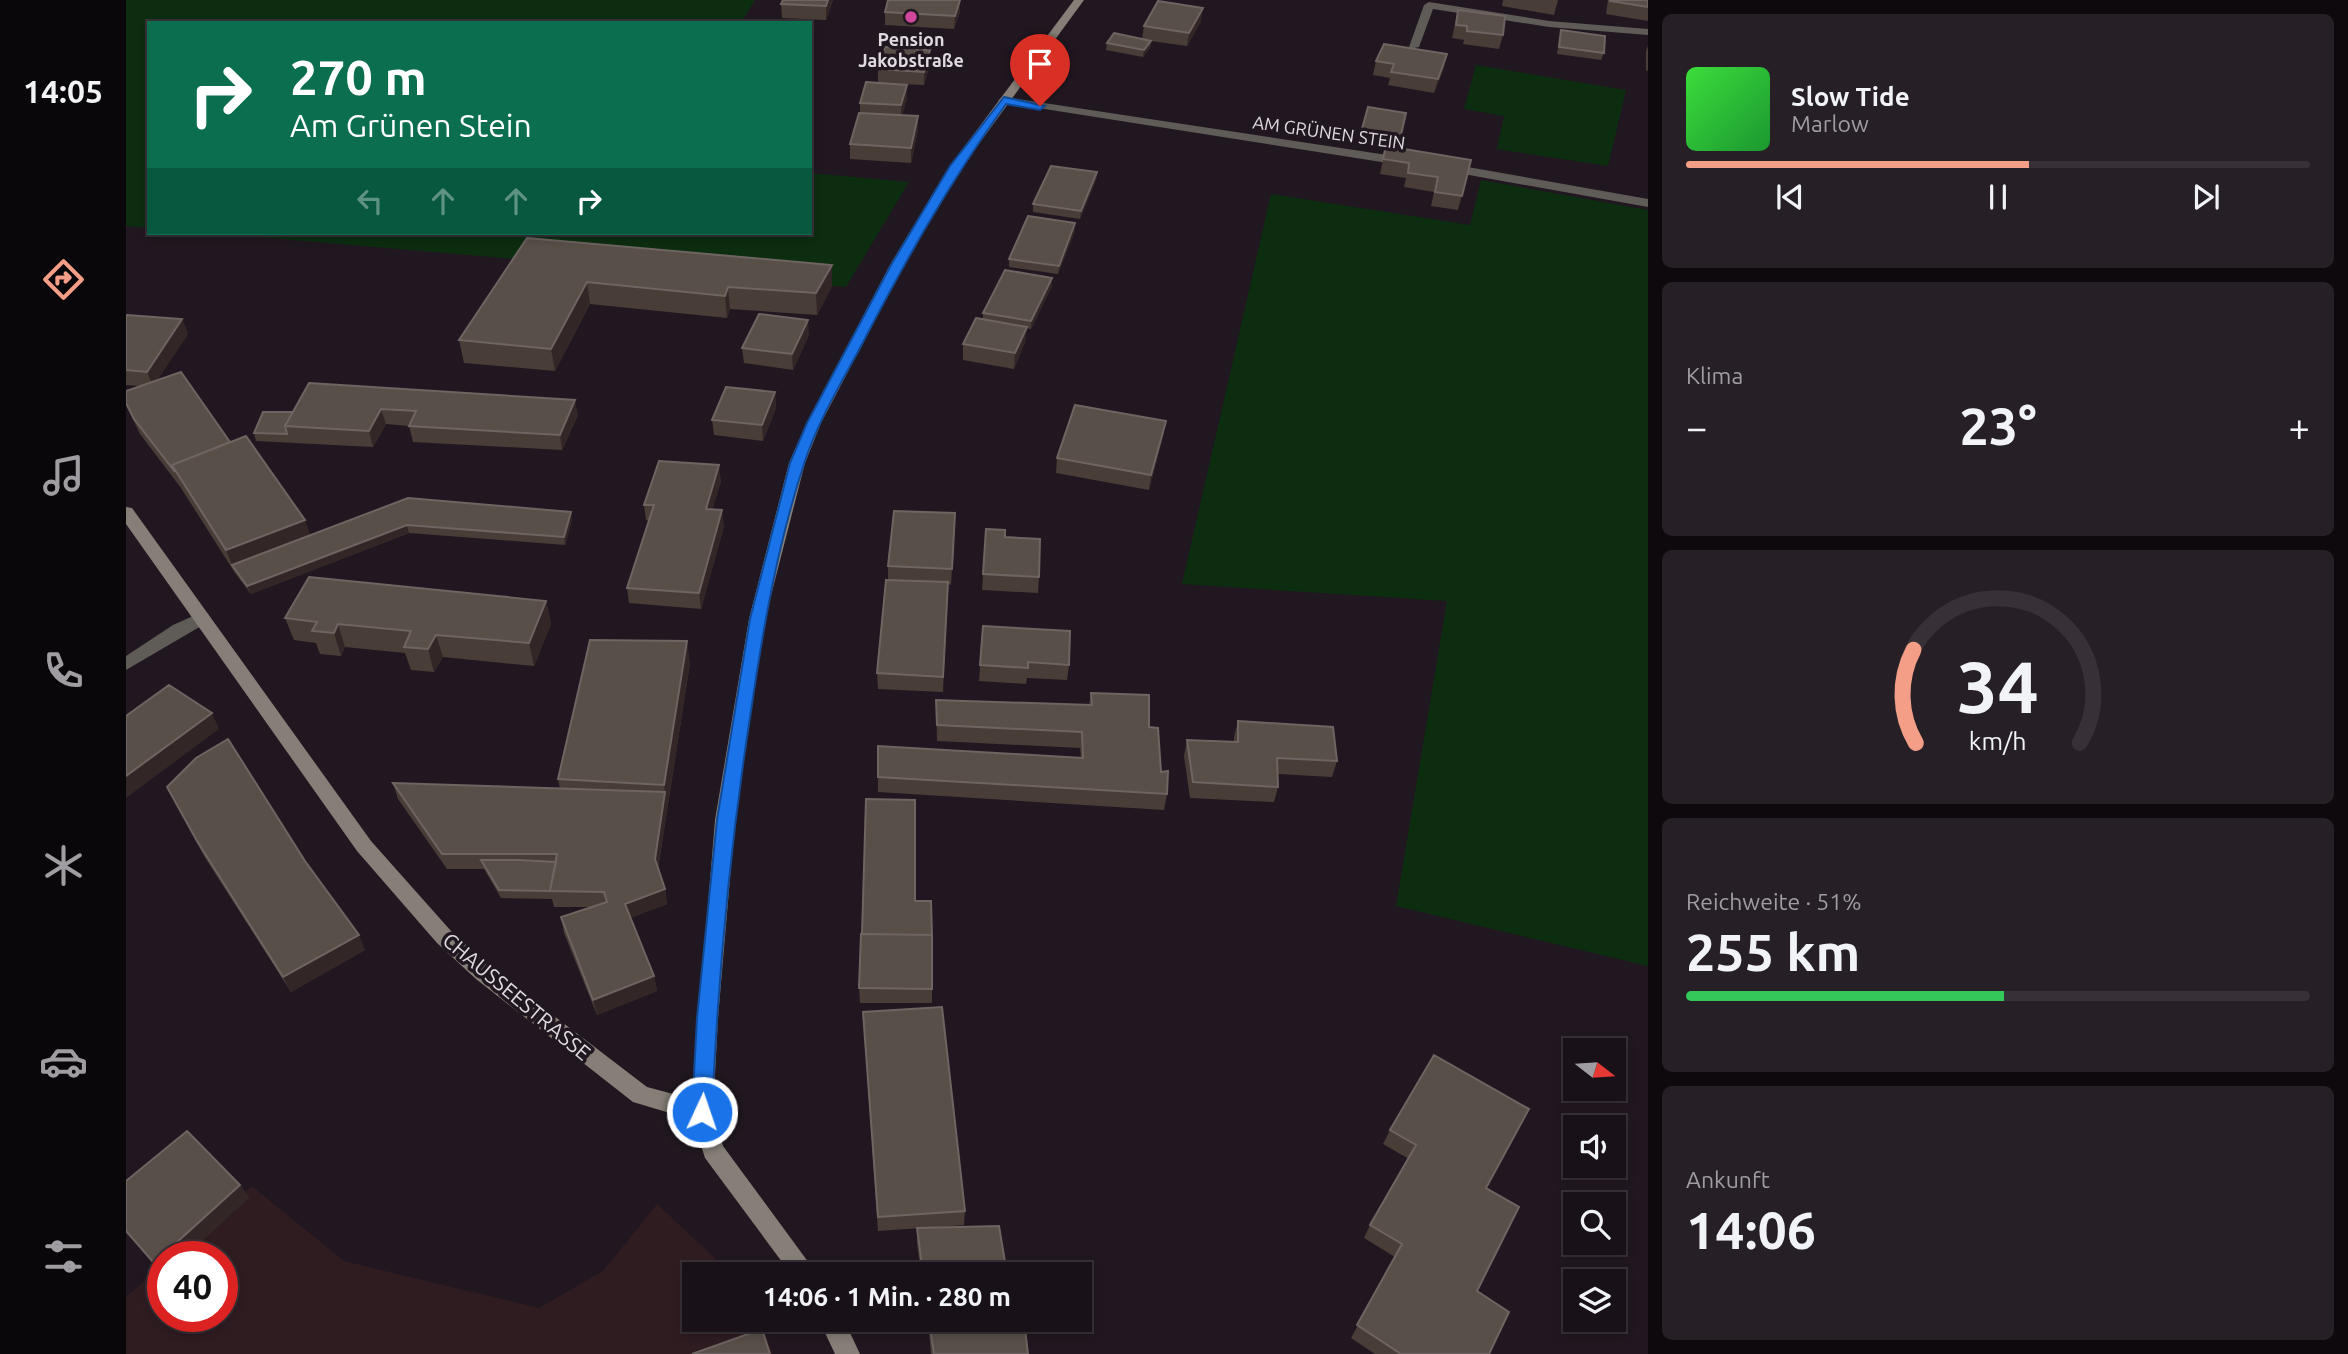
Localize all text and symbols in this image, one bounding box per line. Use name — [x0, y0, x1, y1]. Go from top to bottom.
marker: Pension Jakobstraße — [903, 9, 919, 25]
place label: Pension Jakobstraße — [858, 29, 964, 70]
pin — [1010, 34, 1070, 106]
icon: arrive — [1021, 45, 1059, 83]
icon: right — [175, 49, 266, 140]
text: 270 m — [290, 49, 427, 104]
text: 14:05 — [23, 73, 103, 109]
text: Slow Tide — [1791, 82, 1910, 111]
text: Am Grünen Stein — [290, 107, 532, 143]
street label: AM GRÜNEN STEIN — [1251, 111, 1407, 153]
text: Marlow — [1791, 111, 1869, 136]
icon: previous — [1771, 178, 1809, 216]
icon: pause — [1979, 178, 2017, 216]
icon: next — [2187, 178, 2225, 216]
icon: left — [351, 182, 389, 220]
icon: ahead — [424, 182, 462, 220]
icon: ahead — [497, 182, 535, 220]
icon: right — [570, 182, 608, 220]
icon: directions — [39, 255, 88, 304]
text: Klima — [1686, 363, 1743, 388]
text: 23° — [1959, 397, 2037, 455]
text: − — [1686, 406, 1707, 448]
text: + — [2289, 406, 2310, 448]
icon: music — [39, 451, 88, 500]
text: 34 — [1957, 645, 2039, 727]
icon: phone — [39, 646, 88, 695]
text: km/h — [1969, 727, 2027, 755]
icon: climate — [39, 841, 88, 890]
text: Reichweite · 51% — [1686, 889, 1862, 914]
text: 255 km — [1686, 923, 1860, 981]
street label: CHAUSSEESTRASSE — [438, 927, 596, 1065]
icon: car — [39, 1037, 88, 1086]
north arrow — [1563, 1038, 1626, 1101]
map controls — [1563, 1038, 1626, 1332]
position arrow — [665, 1075, 739, 1149]
button: sound — [1563, 1115, 1626, 1178]
text: Ankunft — [1686, 1167, 1770, 1192]
button: search — [1563, 1192, 1626, 1255]
text: 14:06 — [1686, 1201, 1816, 1259]
icon: filters — [39, 1232, 88, 1281]
speed limit sign: 40 — [147, 1241, 238, 1332]
button: layers — [1563, 1269, 1626, 1332]
text: 14:06 · 1 Min. · 280 m — [763, 1282, 1011, 1311]

